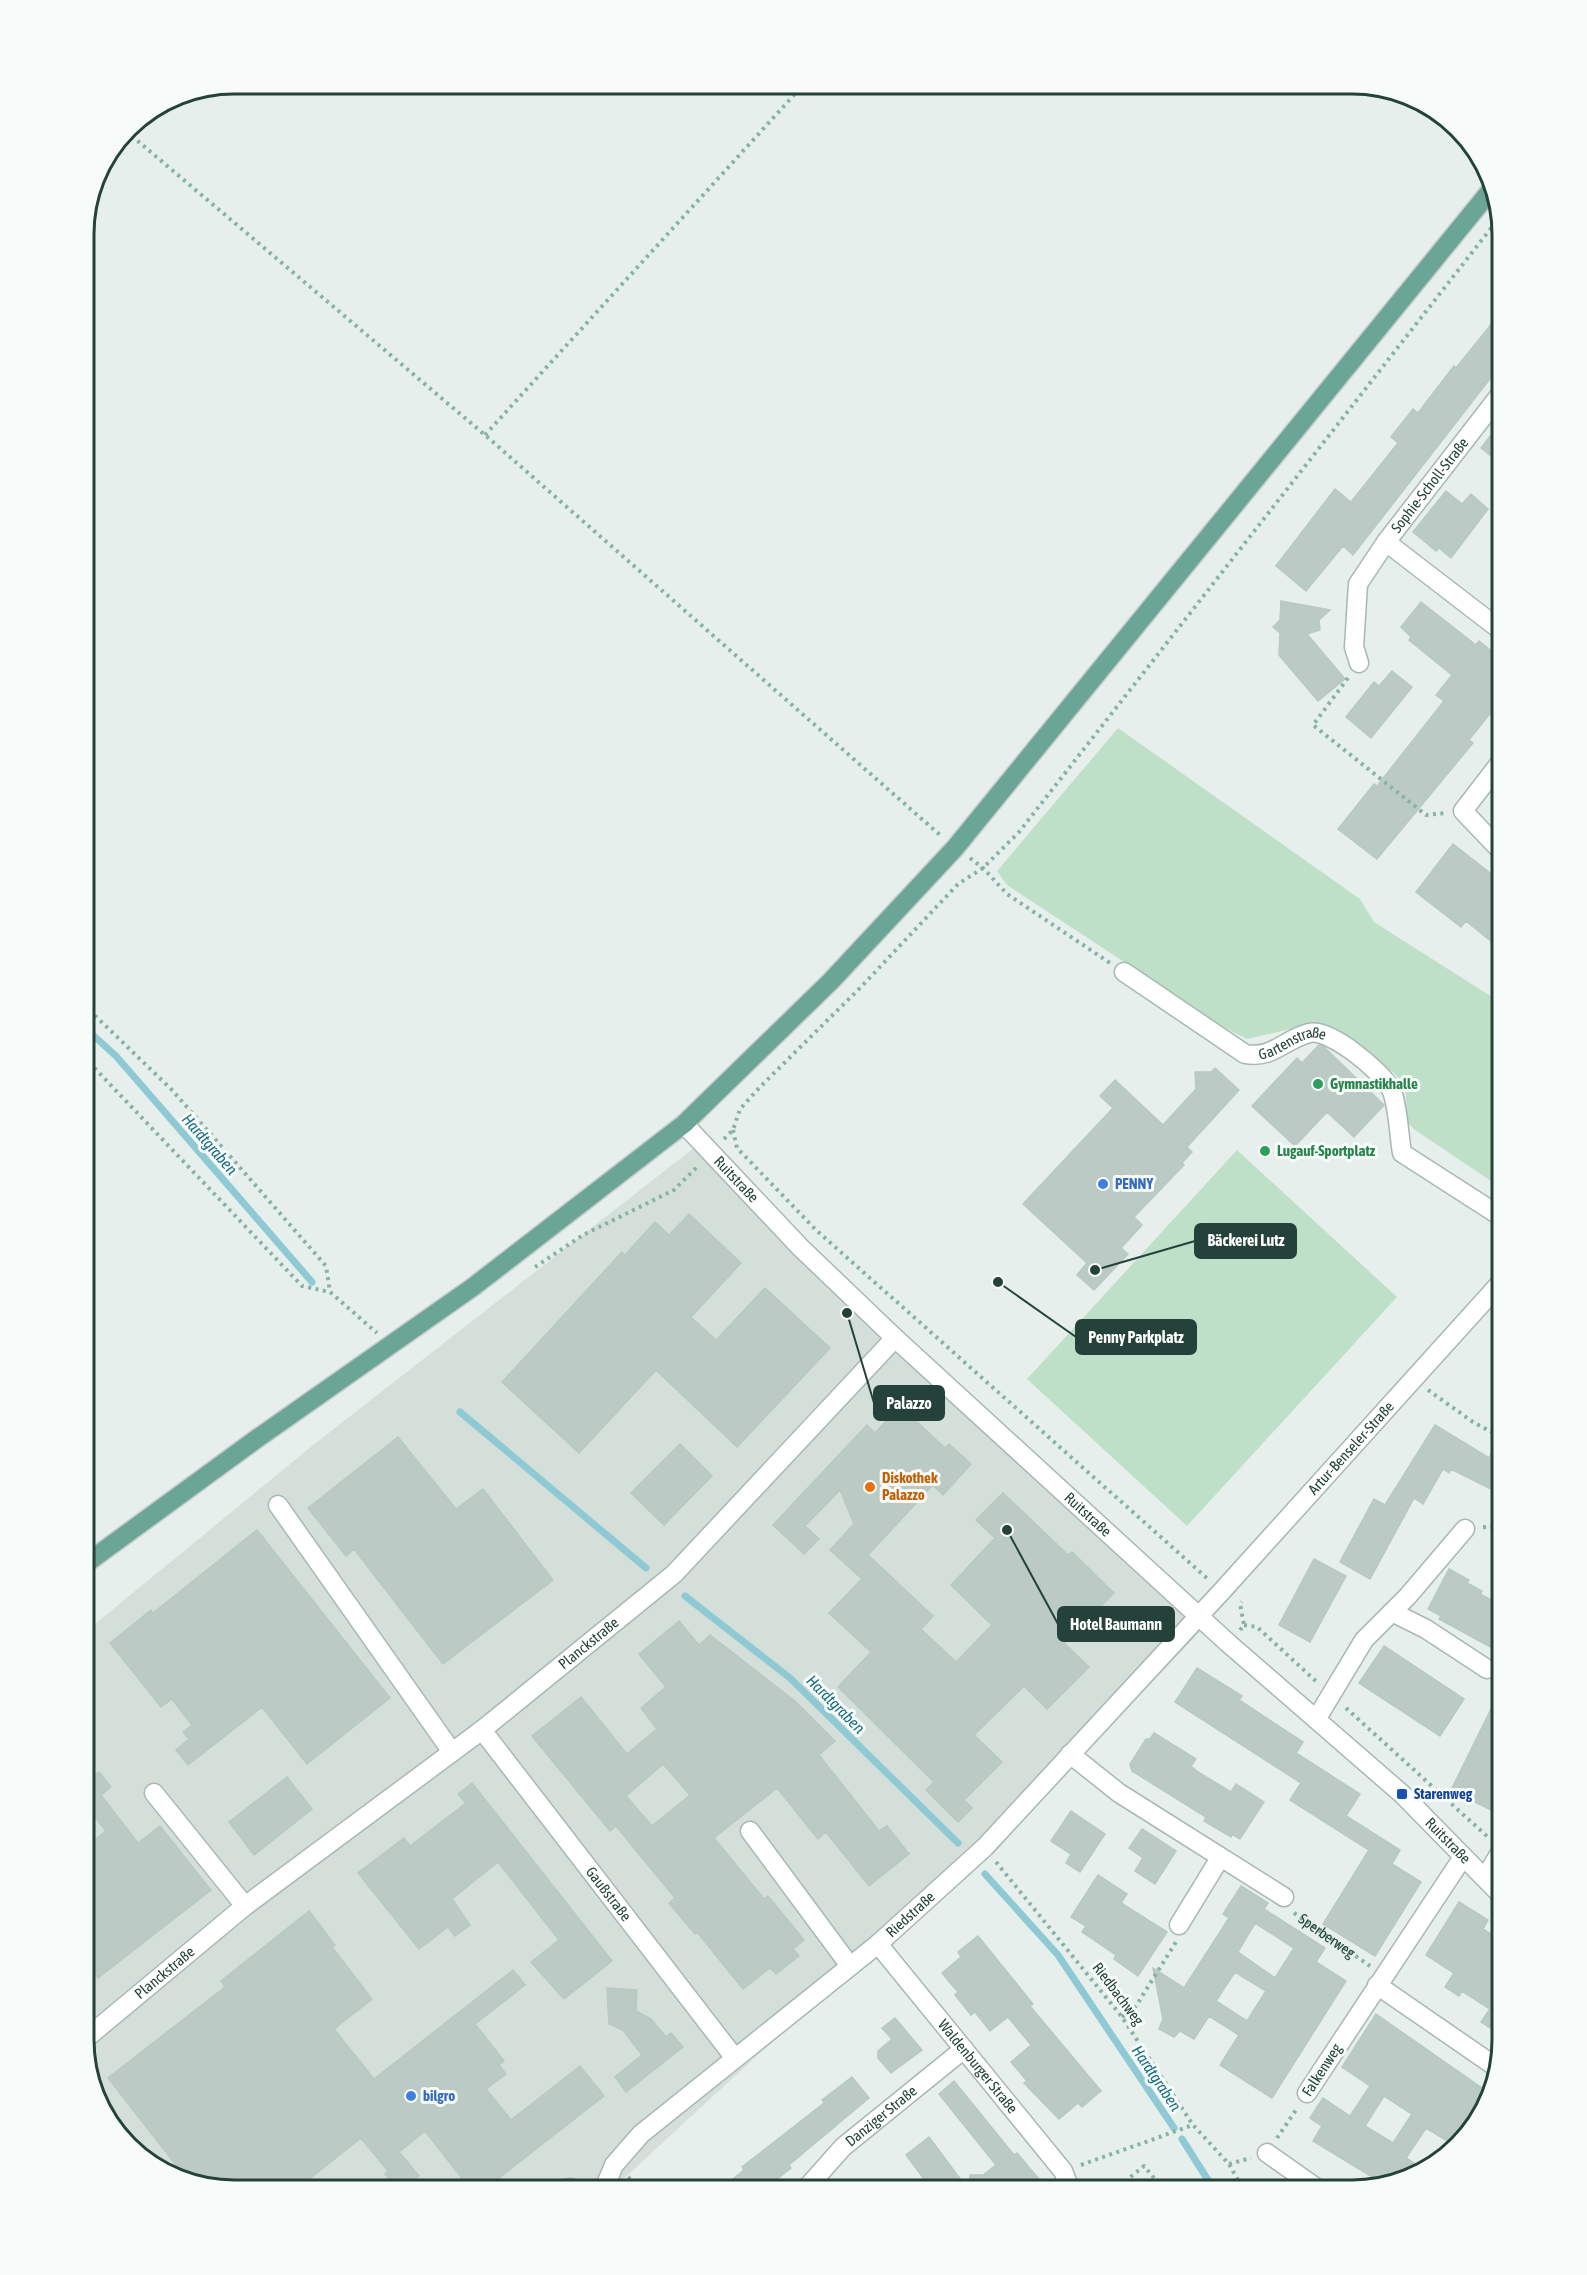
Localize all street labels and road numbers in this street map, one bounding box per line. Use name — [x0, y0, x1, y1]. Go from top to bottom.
street label: Sophie-Scholl-Straße — [1387, 434, 1472, 536]
street label: Gartenstraße — [1257, 1023, 1329, 1063]
street label: Ruitstraße — [711, 1152, 762, 1206]
street label: Artur-Benseler-Straße — [1304, 1398, 1397, 1498]
street label: Ruitstraße — [1061, 1489, 1115, 1540]
street label: Planckstraße — [555, 1613, 622, 1672]
street label: Ruitstraße — [1422, 1814, 1474, 1867]
street label: Gaußstraße — [583, 1863, 635, 1924]
street label: Riedstraße — [882, 1888, 938, 1940]
street label: Sperberweg — [1296, 1910, 1359, 1961]
street label: Planckstraße — [131, 1943, 198, 2002]
street label: Riedbachweg — [1089, 1959, 1148, 2029]
street label: Waldenburger Straße — [935, 2016, 1022, 2117]
street label: Falkenweg — [1298, 2040, 1345, 2099]
street label: Danziger Straße — [842, 2082, 920, 2150]

